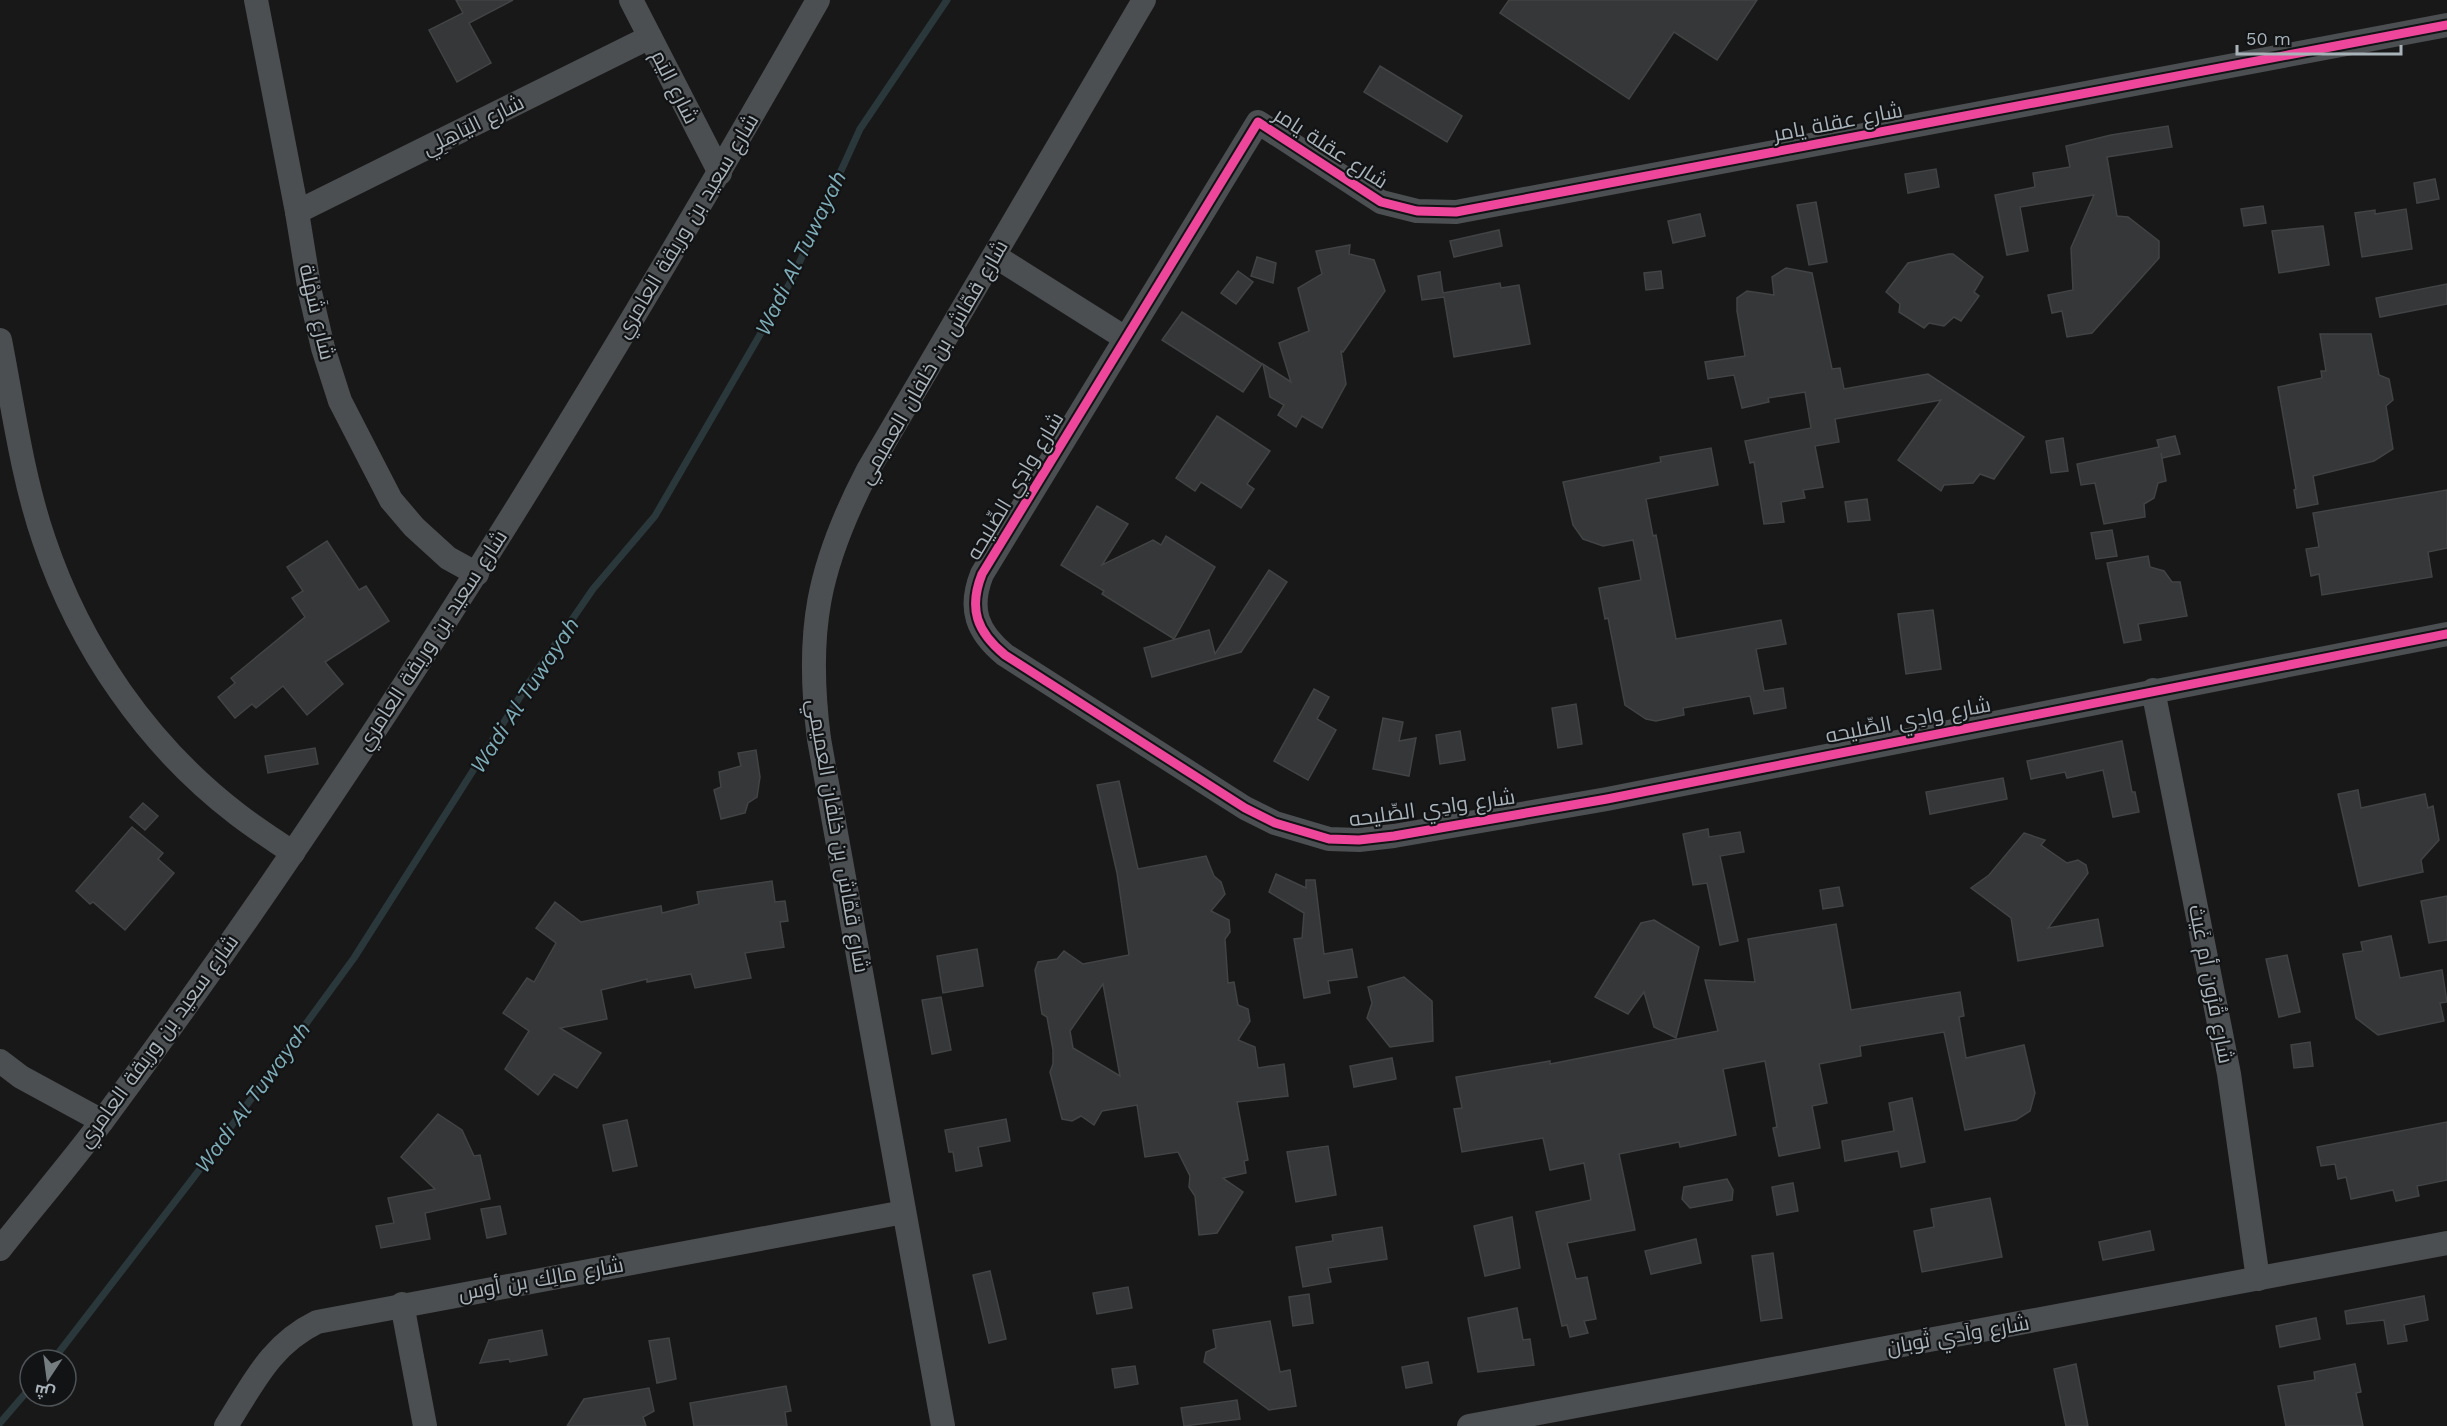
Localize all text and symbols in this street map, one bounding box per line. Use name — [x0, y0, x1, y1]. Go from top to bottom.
scale bar — [2237, 18, 2400, 56]
text: 50 m — [2246, 28, 2291, 49]
street label: شارع اليَم — [645, 46, 705, 129]
street label: شارع اليَاهِلِي — [418, 89, 530, 164]
street label: شارع عقلة يامر — [1770, 97, 1905, 148]
street label: شارع عقلة يامر — [1268, 101, 1393, 195]
street label: شارع سعيد بن وريقة العامري — [610, 109, 767, 344]
water label: Wadi Al Tuwayah — [750, 167, 851, 340]
street label: شارع قمّاش بن خلفان العميمي — [852, 235, 1016, 490]
street label: شارع شَهْلة — [292, 261, 341, 363]
street label: شارع وادِي الصِّليحه — [961, 407, 1072, 566]
street label: شارع سعيد بن وريقة العامري — [351, 525, 515, 757]
water label: Wadi Al Tuwayah — [465, 613, 584, 778]
street label: شارع وادِي الصِّليحه — [1823, 691, 1993, 752]
street label: شارع قمّاش بن خلفان العميمي — [798, 697, 875, 976]
street label: شارع وادِي الصِّليحه — [1347, 783, 1517, 836]
street label: شارع قُرُون أم غَيث — [2182, 902, 2239, 1066]
street label: شارع سعيد بن وريقة العامري — [72, 929, 247, 1154]
water label: Wadi Al Tuwayah — [189, 1017, 316, 1178]
street label: شارع مالِك بن أوس — [456, 1252, 626, 1307]
street label: شارع واَدي ثَوبان — [1885, 1310, 2032, 1363]
north arrow — [18, 1348, 78, 1408]
text: ش — [33, 1381, 57, 1404]

